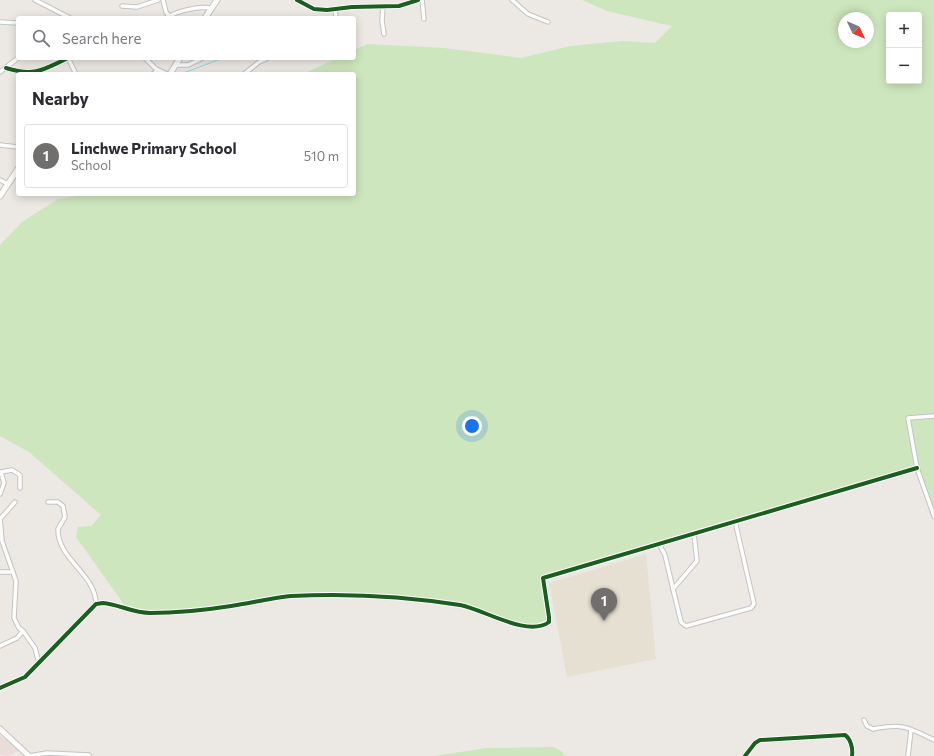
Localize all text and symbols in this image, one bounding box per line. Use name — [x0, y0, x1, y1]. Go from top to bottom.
north arrow — [838, 12, 874, 48]
map controls — [886, 12, 922, 84]
button: + — [886, 12, 922, 48]
search box — [16, 16, 356, 60]
icon: search — [30, 27, 52, 49]
text: Search here — [62, 29, 141, 47]
button: − — [886, 48, 922, 84]
text: Nearby — [32, 88, 89, 109]
text: Linchwe Primary School — [71, 139, 237, 157]
text: 1 — [43, 148, 49, 164]
text: 510 m — [304, 148, 339, 164]
text: School — [71, 157, 111, 173]
your location — [462, 416, 482, 436]
pin: 1 — [591, 588, 617, 621]

